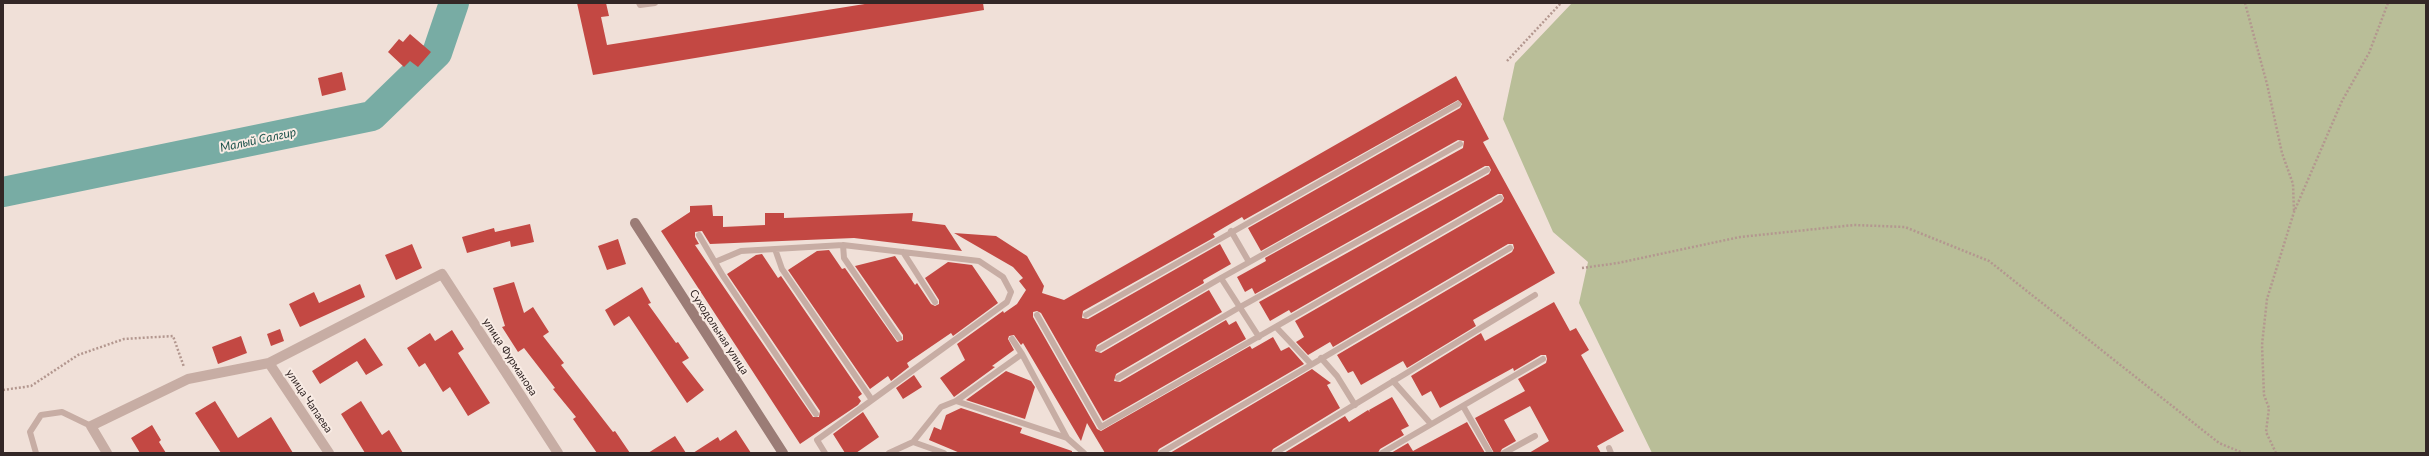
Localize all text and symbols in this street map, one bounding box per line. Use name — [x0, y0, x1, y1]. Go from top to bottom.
water label: Малый Салгир — [219, 125, 297, 155]
street label: Суходольная улица — [687, 287, 751, 377]
street label: улица Фурманова — [480, 316, 540, 398]
street label: улица Чапаева — [283, 367, 335, 435]

